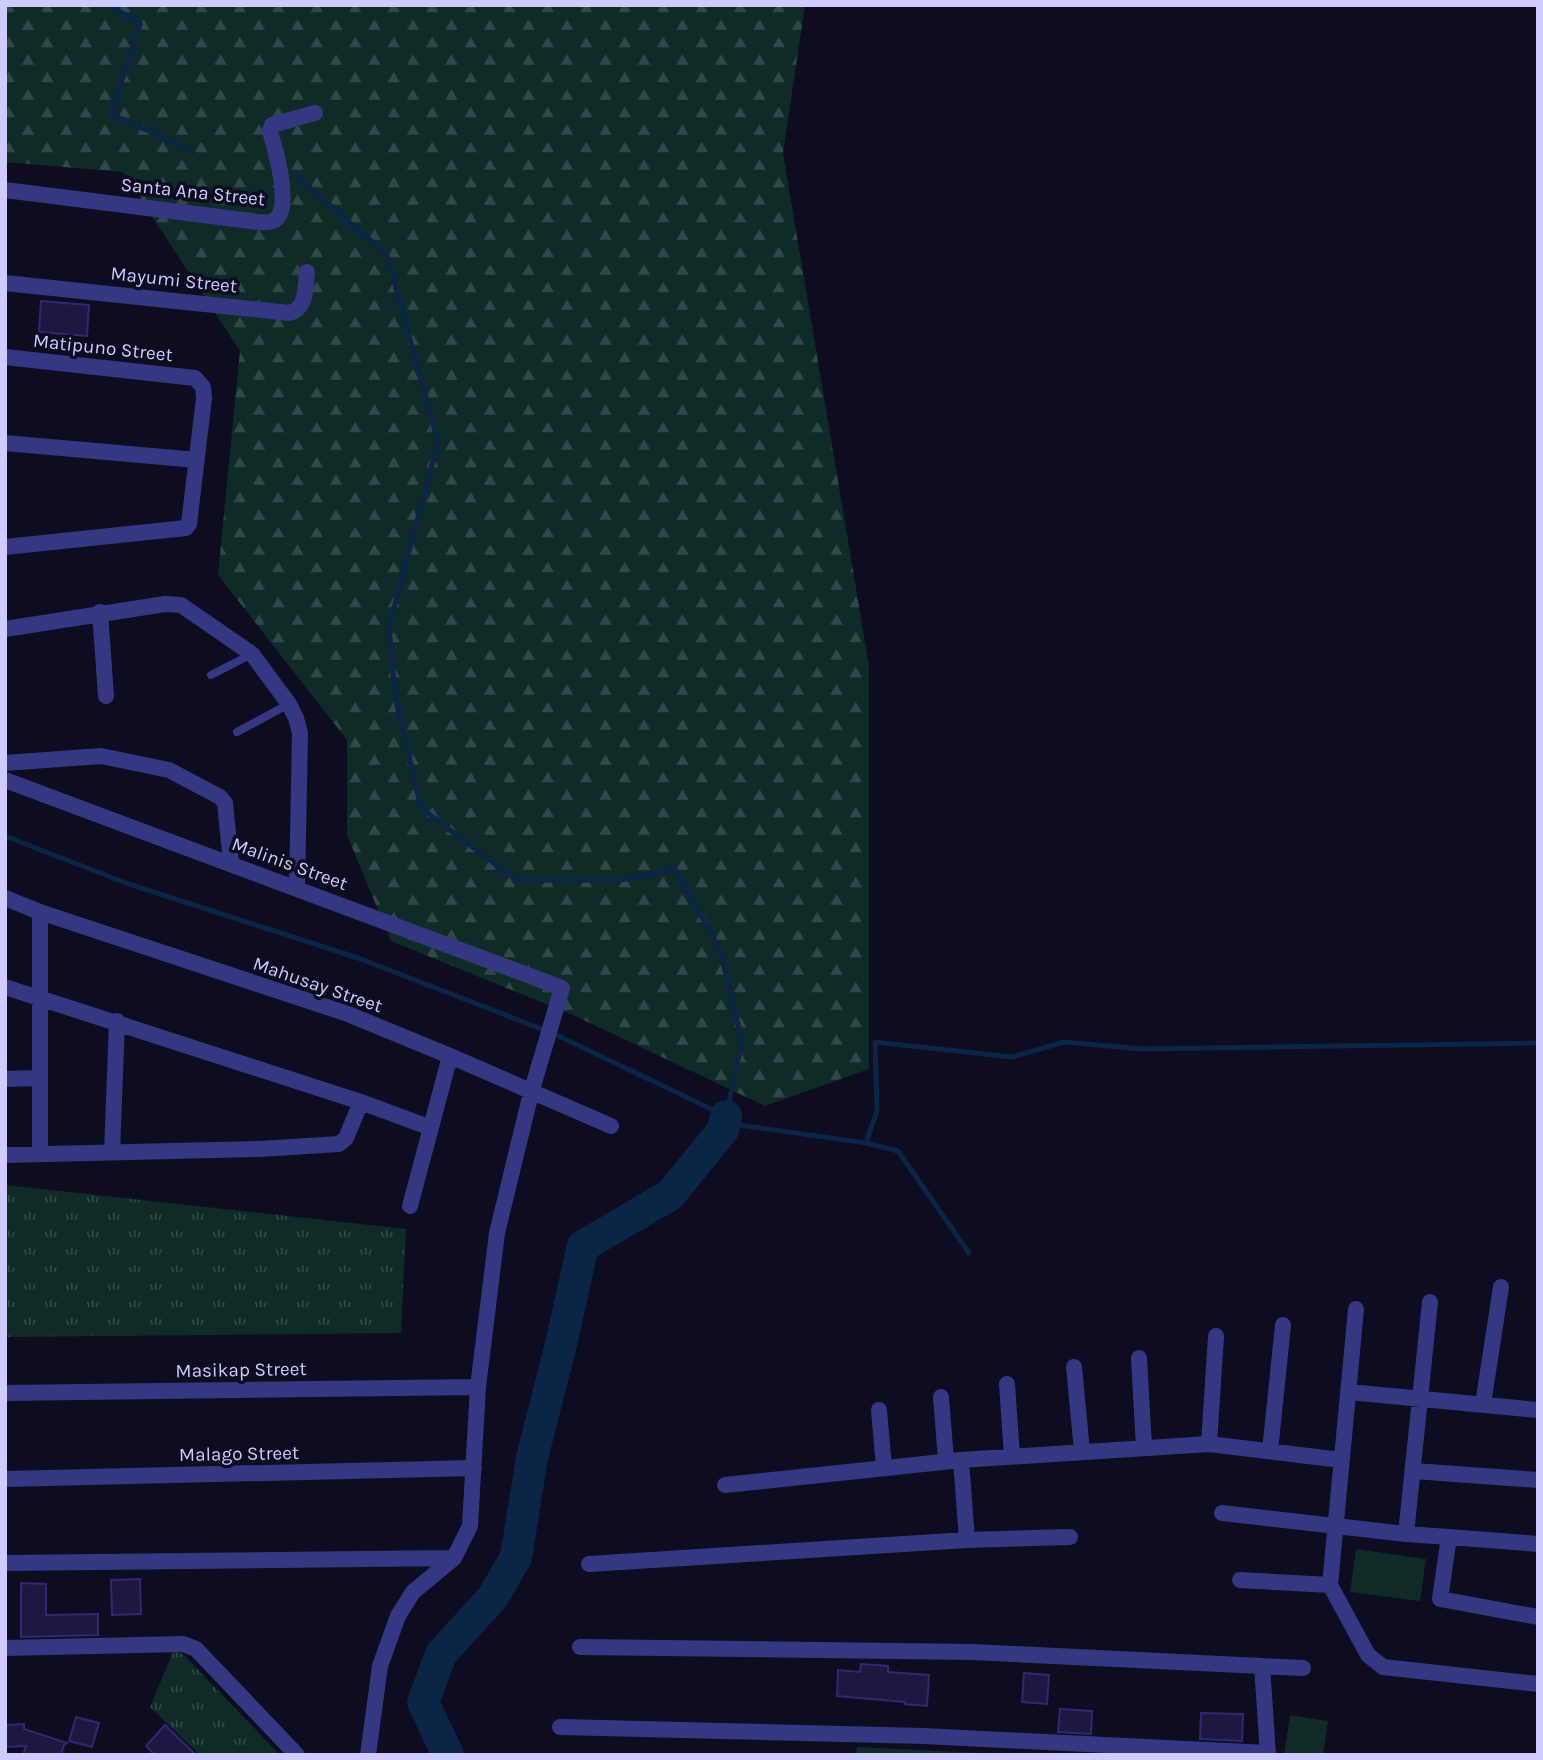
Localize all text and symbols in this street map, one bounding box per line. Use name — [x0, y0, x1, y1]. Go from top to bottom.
street label: Santa Ana Street — [120, 173, 266, 211]
street label: Mayumi Street — [110, 262, 238, 298]
street label: Matipuno Street — [32, 330, 174, 366]
street label: Malinis Street — [229, 833, 350, 895]
street label: Mahusay Street — [250, 952, 385, 1017]
street label: Masikap Street — [175, 1358, 307, 1382]
street label: Malago Street — [179, 1442, 299, 1466]

